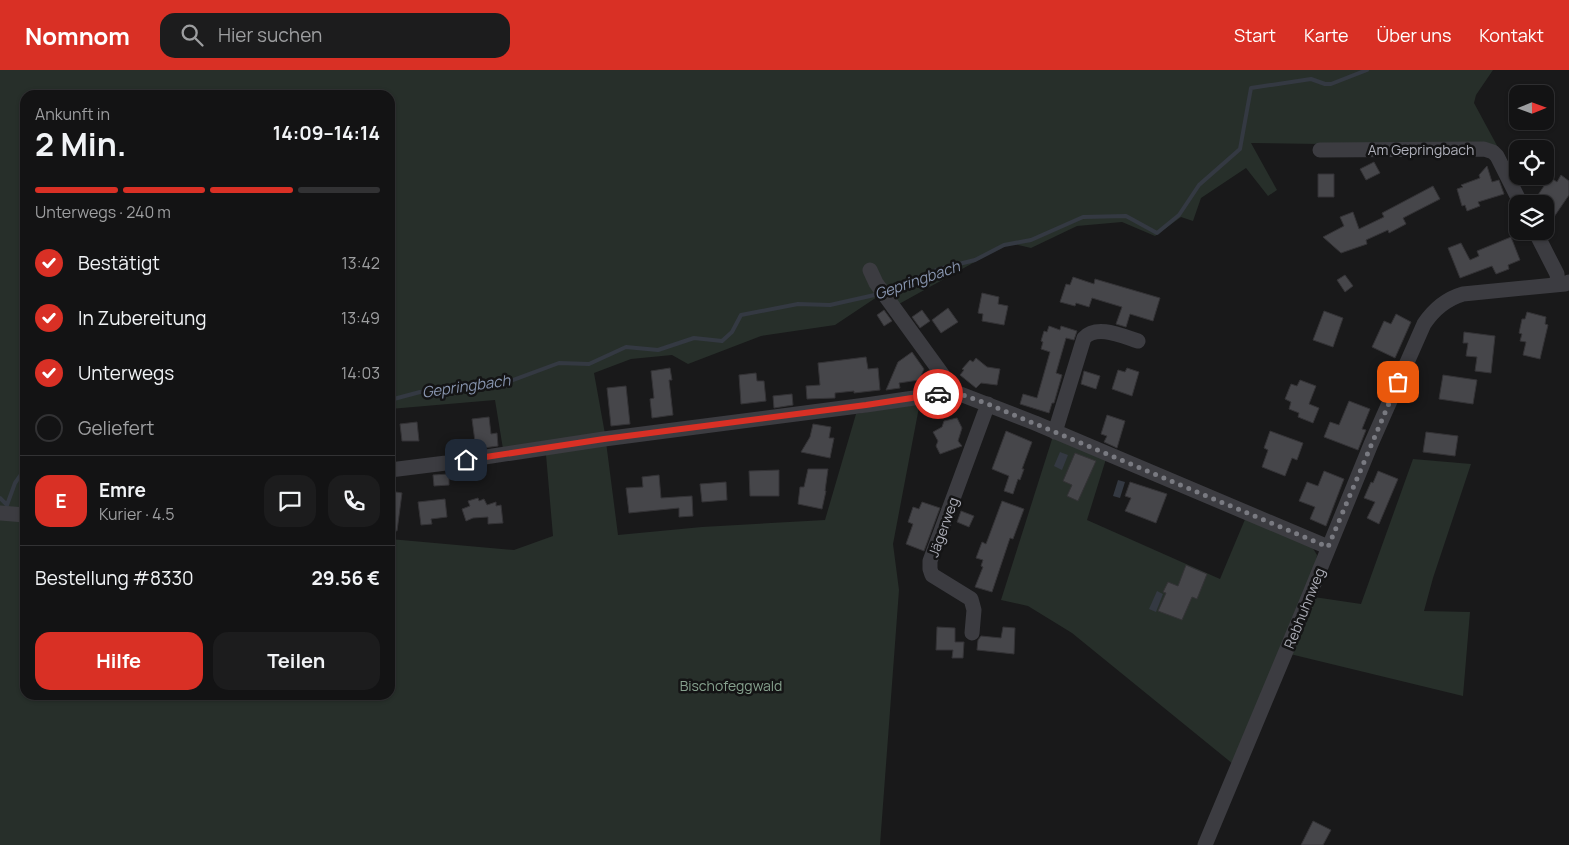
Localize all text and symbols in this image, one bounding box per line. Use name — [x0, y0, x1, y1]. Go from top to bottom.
search box — [160, 13, 510, 58]
text: Nomnom — [25, 19, 130, 52]
icon: search — [178, 21, 206, 49]
text: Hier suchen — [218, 22, 322, 48]
text: Start — [1234, 23, 1276, 47]
text: Karte — [1304, 23, 1349, 47]
text: Über uns — [1377, 23, 1451, 47]
text: Kontakt — [1479, 23, 1544, 47]
north arrow — [1509, 85, 1554, 130]
map controls — [1509, 85, 1554, 240]
text: Ankunft in — [35, 103, 110, 125]
text: 14:09–14:14 — [273, 120, 380, 146]
text: 2 Min. — [35, 122, 127, 166]
street label: Am Gepringbach — [1368, 140, 1474, 159]
button: locate — [1509, 140, 1554, 185]
button: layers — [1509, 195, 1554, 240]
text: Unterwegs · 240 m — [35, 201, 171, 223]
icon: check — [35, 249, 63, 277]
text: Bestätigt — [78, 250, 160, 276]
text: 13:42 — [342, 252, 380, 274]
water label: Gepringbach — [871, 255, 964, 304]
icon: check — [35, 304, 63, 332]
text: In Zubereitung — [78, 305, 206, 331]
text: 13:49 — [341, 307, 380, 329]
icon: check — [35, 359, 63, 387]
text: Unterwegs — [78, 360, 174, 386]
pin — [1377, 361, 1419, 403]
text: 14:03 — [341, 362, 380, 384]
icon: bag — [1384, 368, 1412, 396]
water label: Gepringbach — [420, 369, 513, 403]
courier — [913, 369, 963, 419]
icon: car — [924, 380, 952, 408]
text: Geliefert — [78, 415, 154, 441]
pin — [445, 439, 487, 481]
icon: home — [452, 446, 480, 474]
button: chat — [264, 475, 316, 527]
button: phone — [328, 475, 380, 527]
text: Emre — [99, 477, 146, 503]
text: E — [55, 488, 67, 514]
street label: Jägerweg — [923, 494, 963, 560]
text: Kurier · 4.5 — [99, 503, 175, 525]
text: Bestellung #8330 — [35, 565, 194, 591]
text: 29.56 € — [311, 565, 380, 591]
street label: Rebhuhnweg — [1279, 565, 1329, 651]
button: Hilfe — [35, 632, 203, 690]
button: Teilen — [213, 632, 380, 690]
park label: Bischofeggwald — [680, 676, 782, 695]

